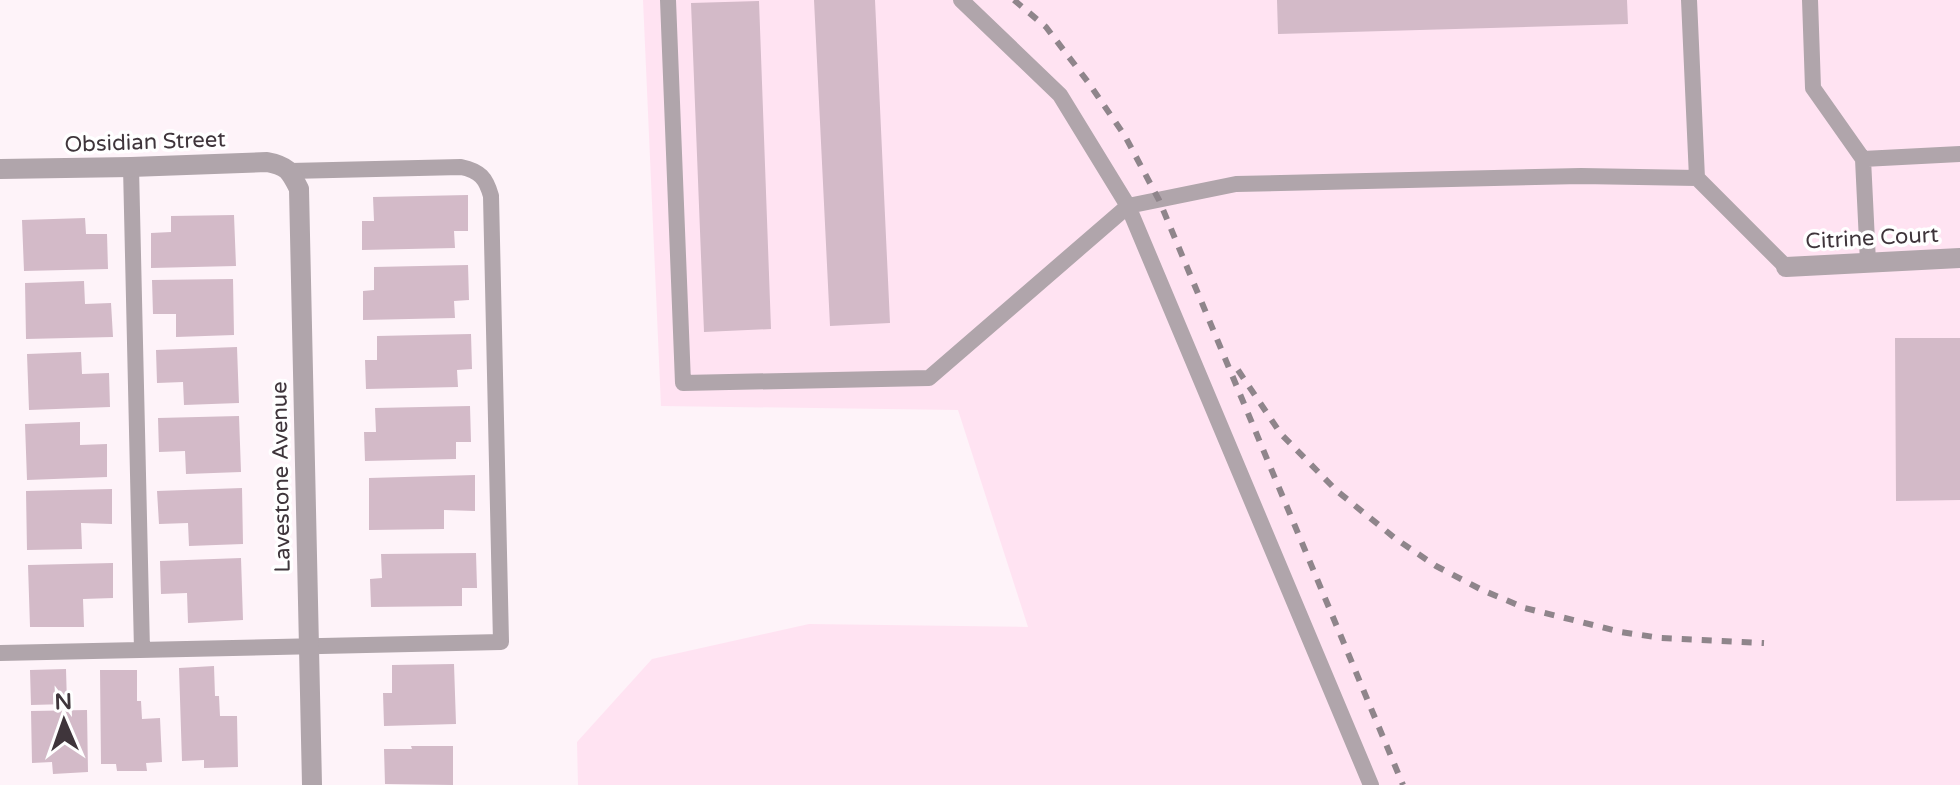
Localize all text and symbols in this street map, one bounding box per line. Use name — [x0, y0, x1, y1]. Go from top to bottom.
street label: Obsidian Street — [64, 126, 226, 158]
street label: Citrine Court — [1805, 222, 1939, 254]
street label: Lavestone Avenue — [266, 381, 296, 573]
north arrow — [24, 681, 104, 761]
text: N — [54, 689, 73, 715]

